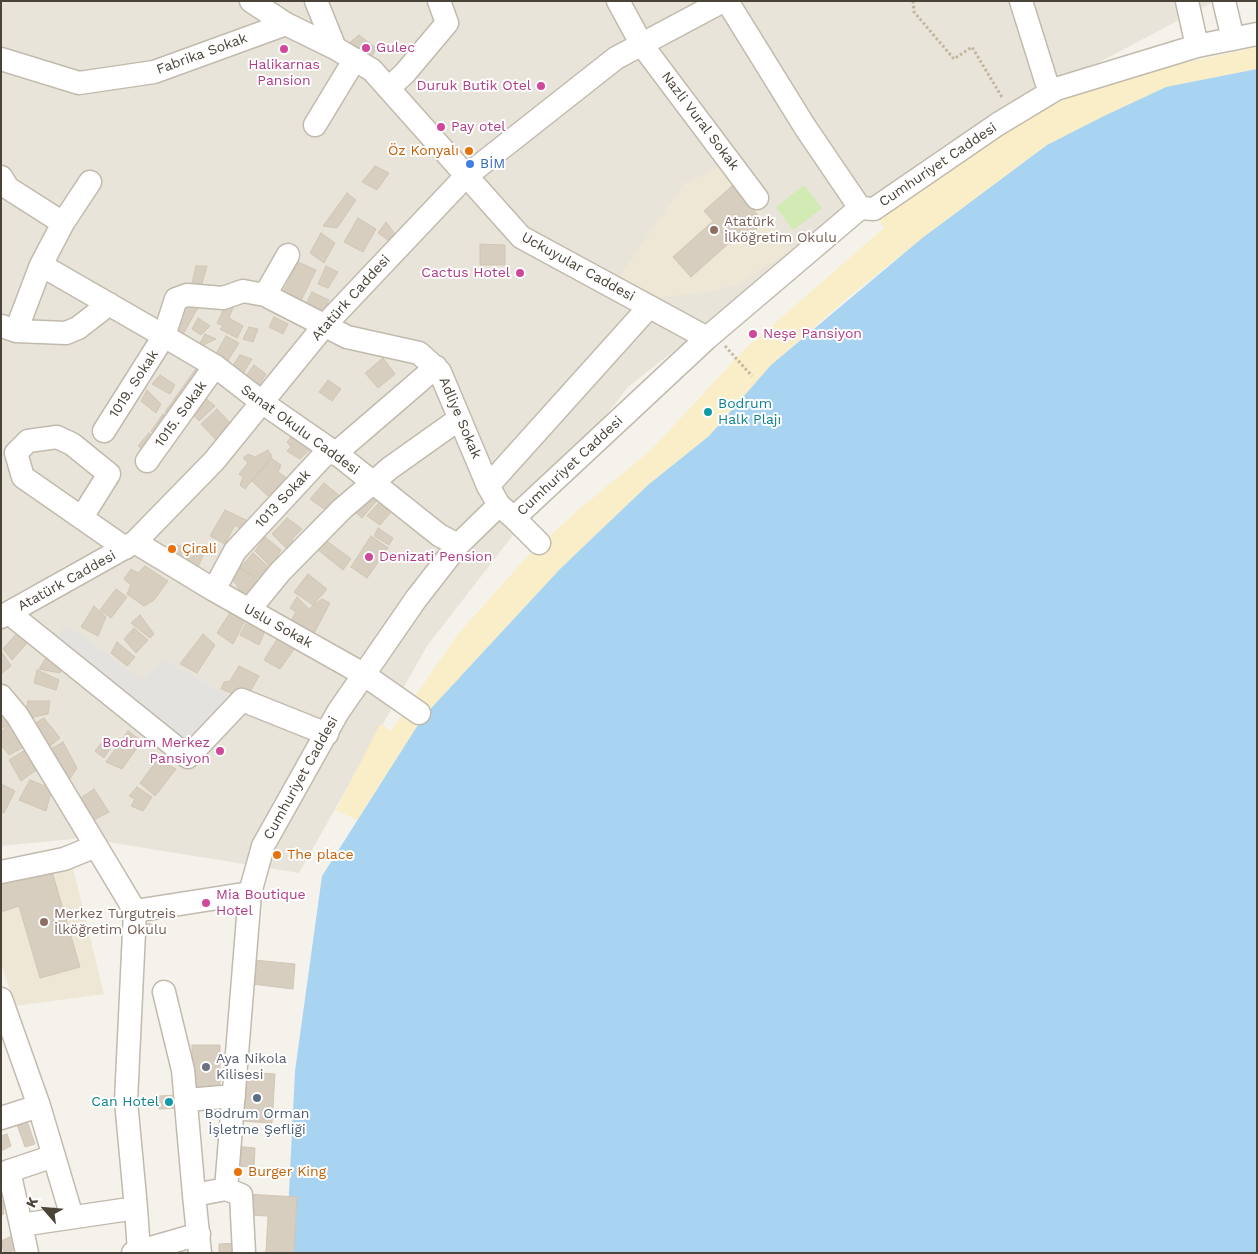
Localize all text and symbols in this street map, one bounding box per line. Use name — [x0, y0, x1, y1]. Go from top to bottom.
street label: Fabrika Sokak — [154, 30, 250, 78]
place label: Gulec — [376, 40, 415, 56]
marker: Gulec — [360, 42, 372, 54]
marker: Halikarnas Pansion — [278, 43, 290, 55]
place label: Halikarnas Pansion — [248, 57, 320, 90]
street label: Nazli Vural Sokak — [657, 68, 743, 174]
place label: Duruk Butik Otel — [416, 78, 531, 94]
marker: Duruk Butik Otel — [535, 80, 547, 92]
place label: Pay otel — [451, 119, 506, 135]
street label: Cumhuriyet Caddesi — [876, 119, 1000, 211]
marker: Pay otel — [435, 121, 447, 133]
place label: Öz Konyalı — [388, 143, 459, 159]
marker: Öz Konyalı — [463, 145, 475, 157]
place label: BİM — [480, 156, 505, 172]
marker: BİM — [464, 158, 476, 170]
place label: Atatürk İlköğretim Okulu — [724, 214, 837, 246]
marker: Atatürk İlköğretim Okulu — [708, 224, 720, 236]
street label: Uckuyular Caddesi — [518, 229, 638, 305]
street label: Atatürk Caddesi — [308, 252, 394, 344]
place label: Cactus Hotel — [421, 265, 510, 281]
marker: Cactus Hotel — [514, 267, 526, 279]
place label: Neşe Pansiyon — [763, 326, 862, 342]
marker: Neşe Pansiyon — [747, 328, 759, 340]
street label: 1019. Sokak — [106, 347, 162, 421]
street label: Adliye Sokak — [435, 375, 485, 461]
street label: 1015. Sokak — [151, 378, 211, 450]
street label: Sanat Okulu Caddesi — [237, 381, 363, 479]
place label: Bodrum Halk Plajı — [718, 396, 781, 428]
marker: Bodrum Halk Plajı — [702, 406, 714, 418]
street label: Cumhuriyet Caddesi — [514, 413, 626, 519]
street label: 1013 Sokak — [252, 466, 314, 532]
place label: Çirali — [182, 541, 217, 557]
marker: Çirali — [166, 543, 178, 555]
street label: Atatürk Caddesi — [15, 547, 119, 615]
place label: Denizati Pension — [379, 549, 492, 565]
marker: Denizati Pension — [363, 551, 375, 563]
street label: Uslu Sokak — [241, 600, 315, 652]
street label: Cumhuriyet Caddesi — [260, 713, 342, 843]
place label: Bodrum Merkez Pansiyon — [102, 735, 210, 768]
marker: Bodrum Merkez Pansiyon — [214, 745, 226, 757]
place label: The place — [287, 847, 354, 863]
marker: The place — [271, 849, 283, 861]
place label: Mia Boutique Hotel — [216, 887, 306, 920]
marker: Mia Boutique Hotel — [200, 897, 212, 909]
place label: Merkez Turgutreis İlköğretim Okulu — [54, 906, 176, 939]
marker: Merkez Turgutreis İlköğretim Okulu — [38, 916, 50, 928]
place label: Aya Nikola Kilisesi — [216, 1051, 287, 1084]
marker: Aya Nikola Kilisesi — [200, 1061, 212, 1073]
marker: Bodrum Orman İşletme Şefliği — [251, 1092, 263, 1104]
place label: Can Hotel — [91, 1094, 159, 1110]
marker: Can Hotel — [163, 1096, 175, 1108]
place label: Bodrum Orman İşletme Şefliği — [205, 1106, 309, 1138]
place label: Burger King — [248, 1164, 326, 1180]
marker: Burger King — [232, 1166, 244, 1178]
north arrow — [20, 1184, 70, 1234]
text: K — [22, 1194, 41, 1210]

